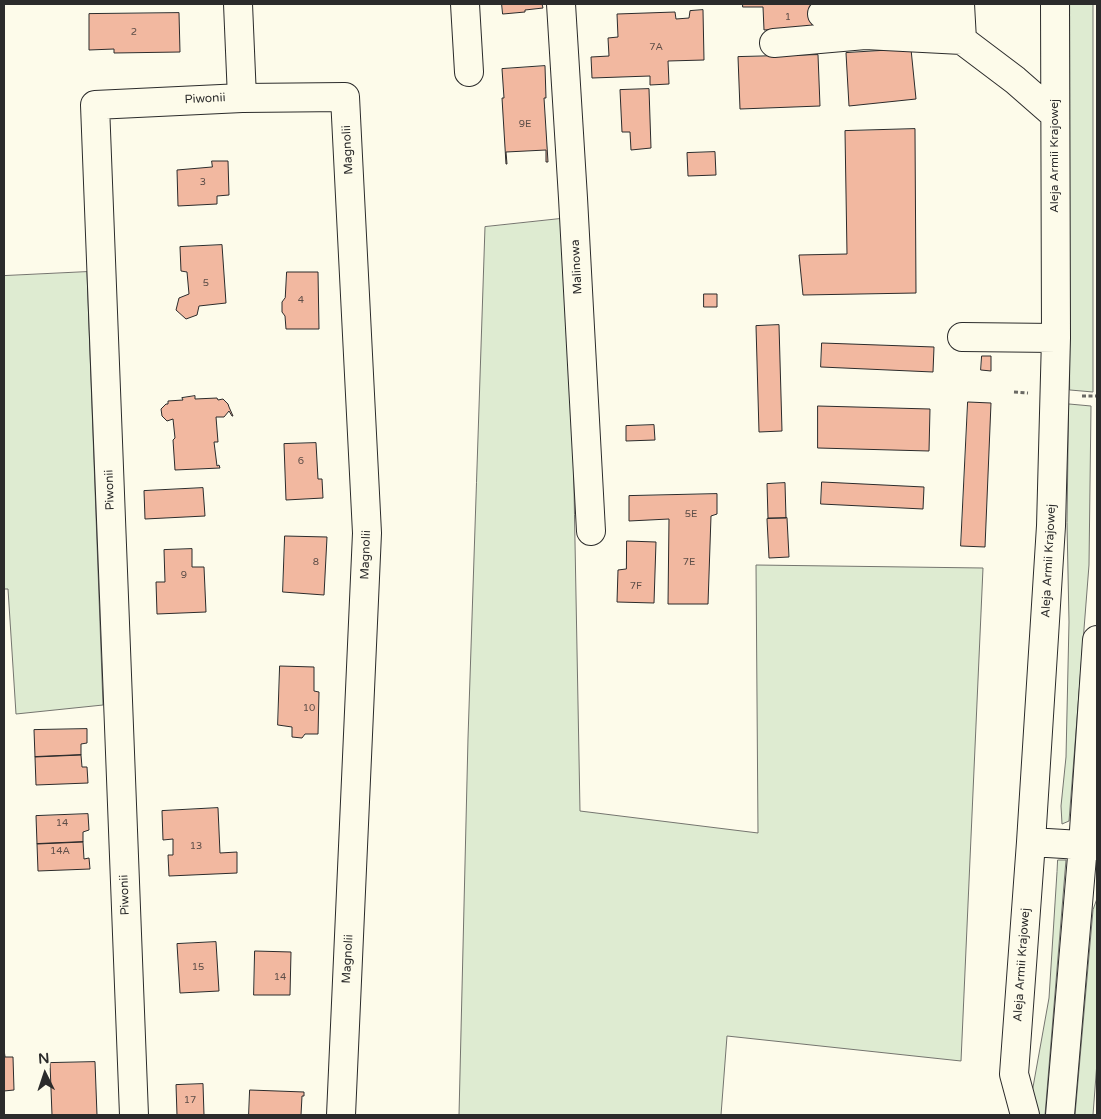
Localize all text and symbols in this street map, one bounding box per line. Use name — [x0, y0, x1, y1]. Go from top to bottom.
house number: 1 — [785, 11, 791, 23]
house number: 2 — [131, 26, 137, 38]
house number: 7A — [649, 41, 663, 53]
street label: Piwonii — [184, 91, 226, 107]
street label: Aleja Armii Krajowej — [1048, 99, 1062, 213]
house number: 9E — [519, 118, 531, 130]
street label: Magnolii — [340, 125, 356, 175]
house number: 3 — [200, 176, 206, 188]
street label: Malinowa — [568, 239, 586, 295]
house number: 5 — [203, 277, 209, 289]
house number: 4 — [298, 294, 304, 306]
house number: 6 — [298, 455, 304, 467]
street label: Piwonii — [102, 469, 118, 511]
street label: Aleja Armii Krajowej — [1039, 504, 1059, 618]
house number: 5E — [685, 508, 697, 520]
street label: Magnolii — [358, 530, 374, 580]
house number: 8 — [313, 556, 319, 568]
house number: 7E — [683, 556, 695, 568]
house number: 9 — [181, 569, 187, 581]
house number: 7F — [630, 580, 642, 592]
house number: 10 — [303, 702, 315, 714]
house number: 14 — [56, 817, 68, 829]
house number: 13 — [190, 840, 202, 852]
house number: 14A — [50, 845, 70, 857]
street label: Piwonii — [117, 874, 133, 916]
street label: Aleja Armii Krajowej — [1011, 908, 1033, 1022]
street label: Magnolii — [340, 934, 356, 984]
house number: 15 — [192, 961, 204, 973]
house number: 14 — [274, 971, 286, 983]
north arrow — [20, 1049, 70, 1099]
text: N — [38, 1050, 50, 1067]
house number: 17 — [184, 1094, 196, 1106]

